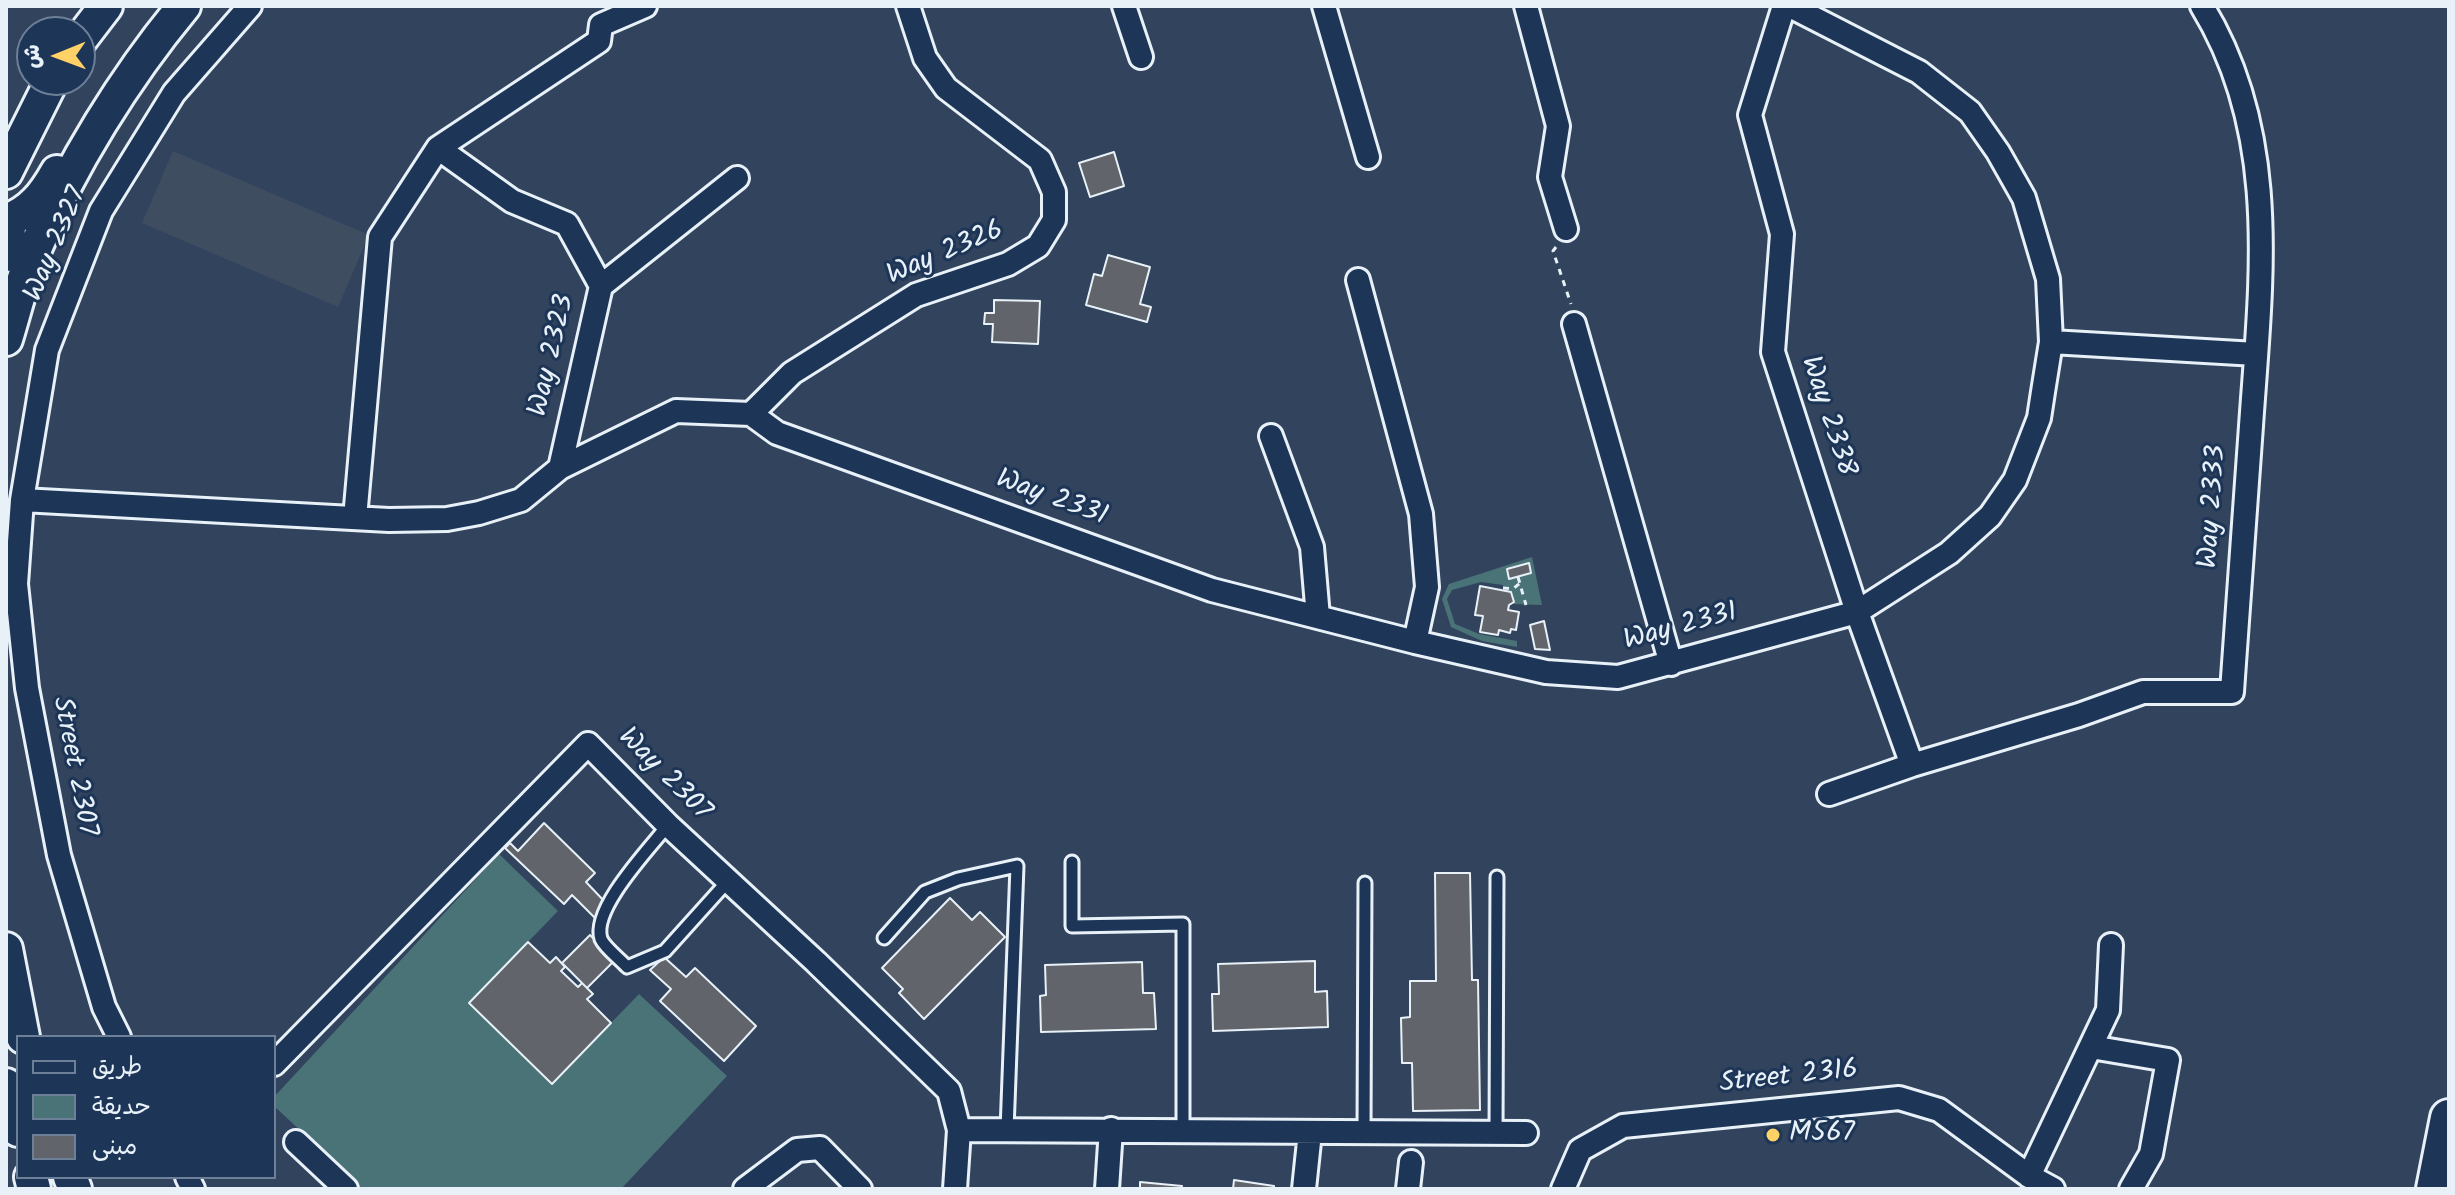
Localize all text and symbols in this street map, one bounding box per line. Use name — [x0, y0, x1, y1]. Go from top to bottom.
north arrow — [16, 16, 96, 96]
text: ش — [16, 44, 51, 69]
street label: Way 2327 — [19, 183, 97, 307]
street label: Way 2326 — [883, 215, 1009, 295]
street label: Way 2323 — [524, 292, 584, 420]
street label: Way 2338 — [1791, 353, 1861, 481]
street label: Way 2333 — [2194, 444, 2236, 570]
street label: Way 2331 — [991, 464, 1111, 536]
street label: Way 2331 — [1620, 598, 1742, 660]
street label: Street 2307 — [42, 694, 102, 840]
street label: Way 2307 — [609, 722, 717, 830]
legend — [16, 1035, 276, 1179]
text: طريق — [92, 1048, 142, 1087]
street label: Street 2316 — [1718, 1055, 1860, 1103]
text: حديقة — [92, 1088, 151, 1127]
place label: M567 — [1789, 1118, 1855, 1152]
marker: M567 — [1764, 1126, 1782, 1144]
text: مبنى — [92, 1128, 137, 1167]

